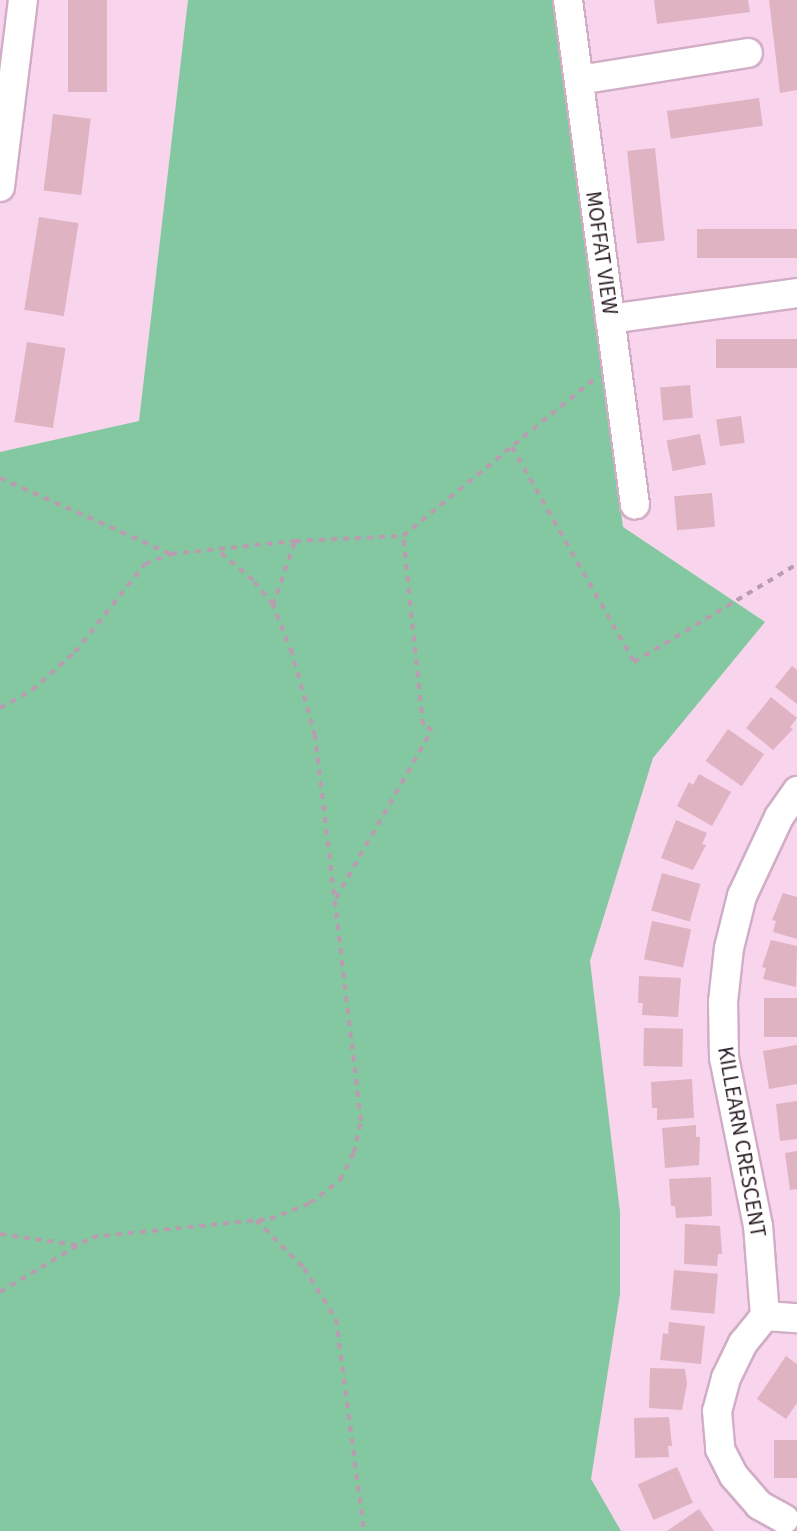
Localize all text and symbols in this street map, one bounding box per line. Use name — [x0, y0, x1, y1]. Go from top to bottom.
street label: MOFFAT VIEW — [579, 190, 623, 316]
street label: KILLEARN CRESCENT — [711, 1045, 771, 1239]

